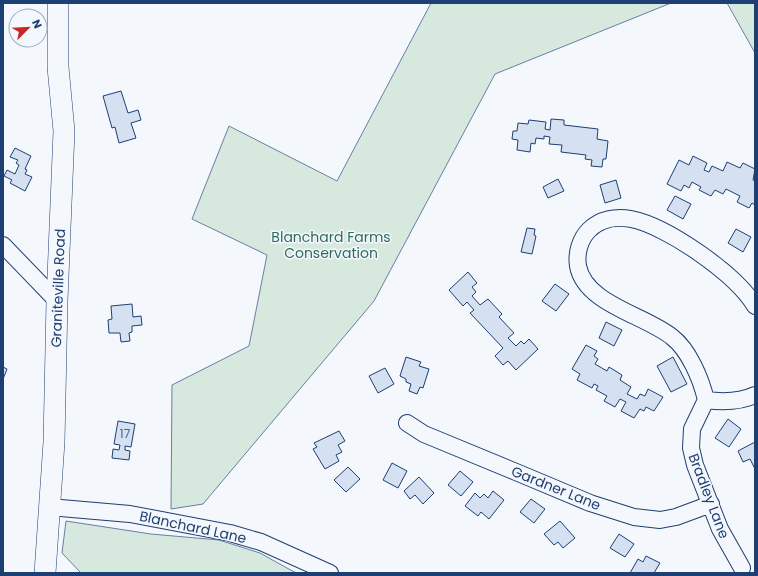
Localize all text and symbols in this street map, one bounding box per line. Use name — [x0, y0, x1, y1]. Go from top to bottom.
north arrow — [8, 8, 48, 48]
text: N — [28, 17, 46, 31]
park label: Blanchard Farms Conservation — [271, 227, 391, 263]
street label: Graniteville Road — [46, 228, 70, 348]
house number: 17 — [120, 425, 131, 442]
street label: Bradley Lane — [684, 451, 735, 542]
street label: Gardner Lane — [508, 461, 604, 515]
street label: Blanchard Lane — [138, 506, 249, 548]

